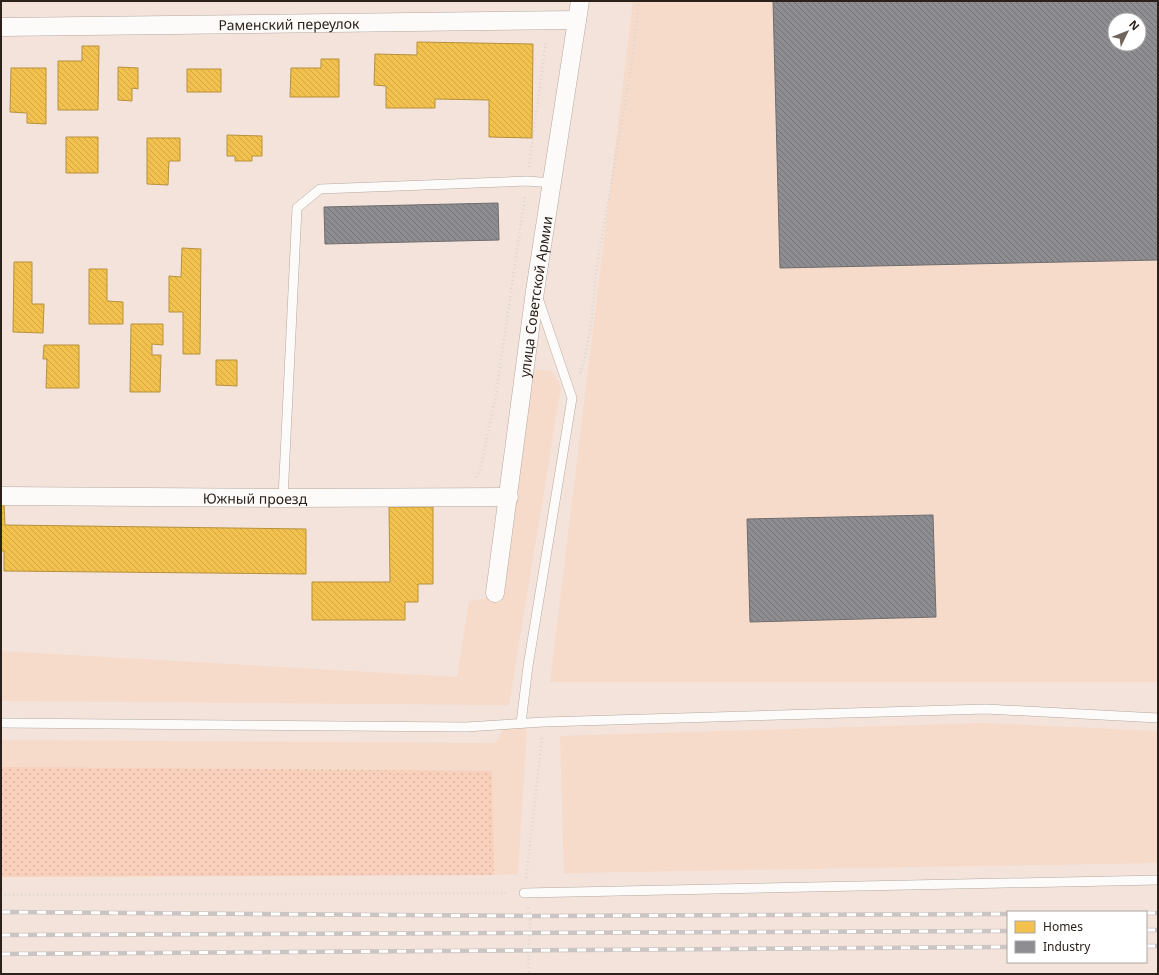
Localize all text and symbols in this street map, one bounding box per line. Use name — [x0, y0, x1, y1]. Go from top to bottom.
north arrow — [1107, 12, 1147, 52]
street label: Раменский переулок — [218, 13, 360, 34]
text: N — [1126, 16, 1143, 33]
street label: улица Советской Армии — [514, 215, 556, 379]
street label: Южный проезд — [203, 488, 308, 508]
legend — [1007, 911, 1147, 963]
text: Homes — [1043, 918, 1083, 935]
text: Industry — [1043, 938, 1091, 955]

